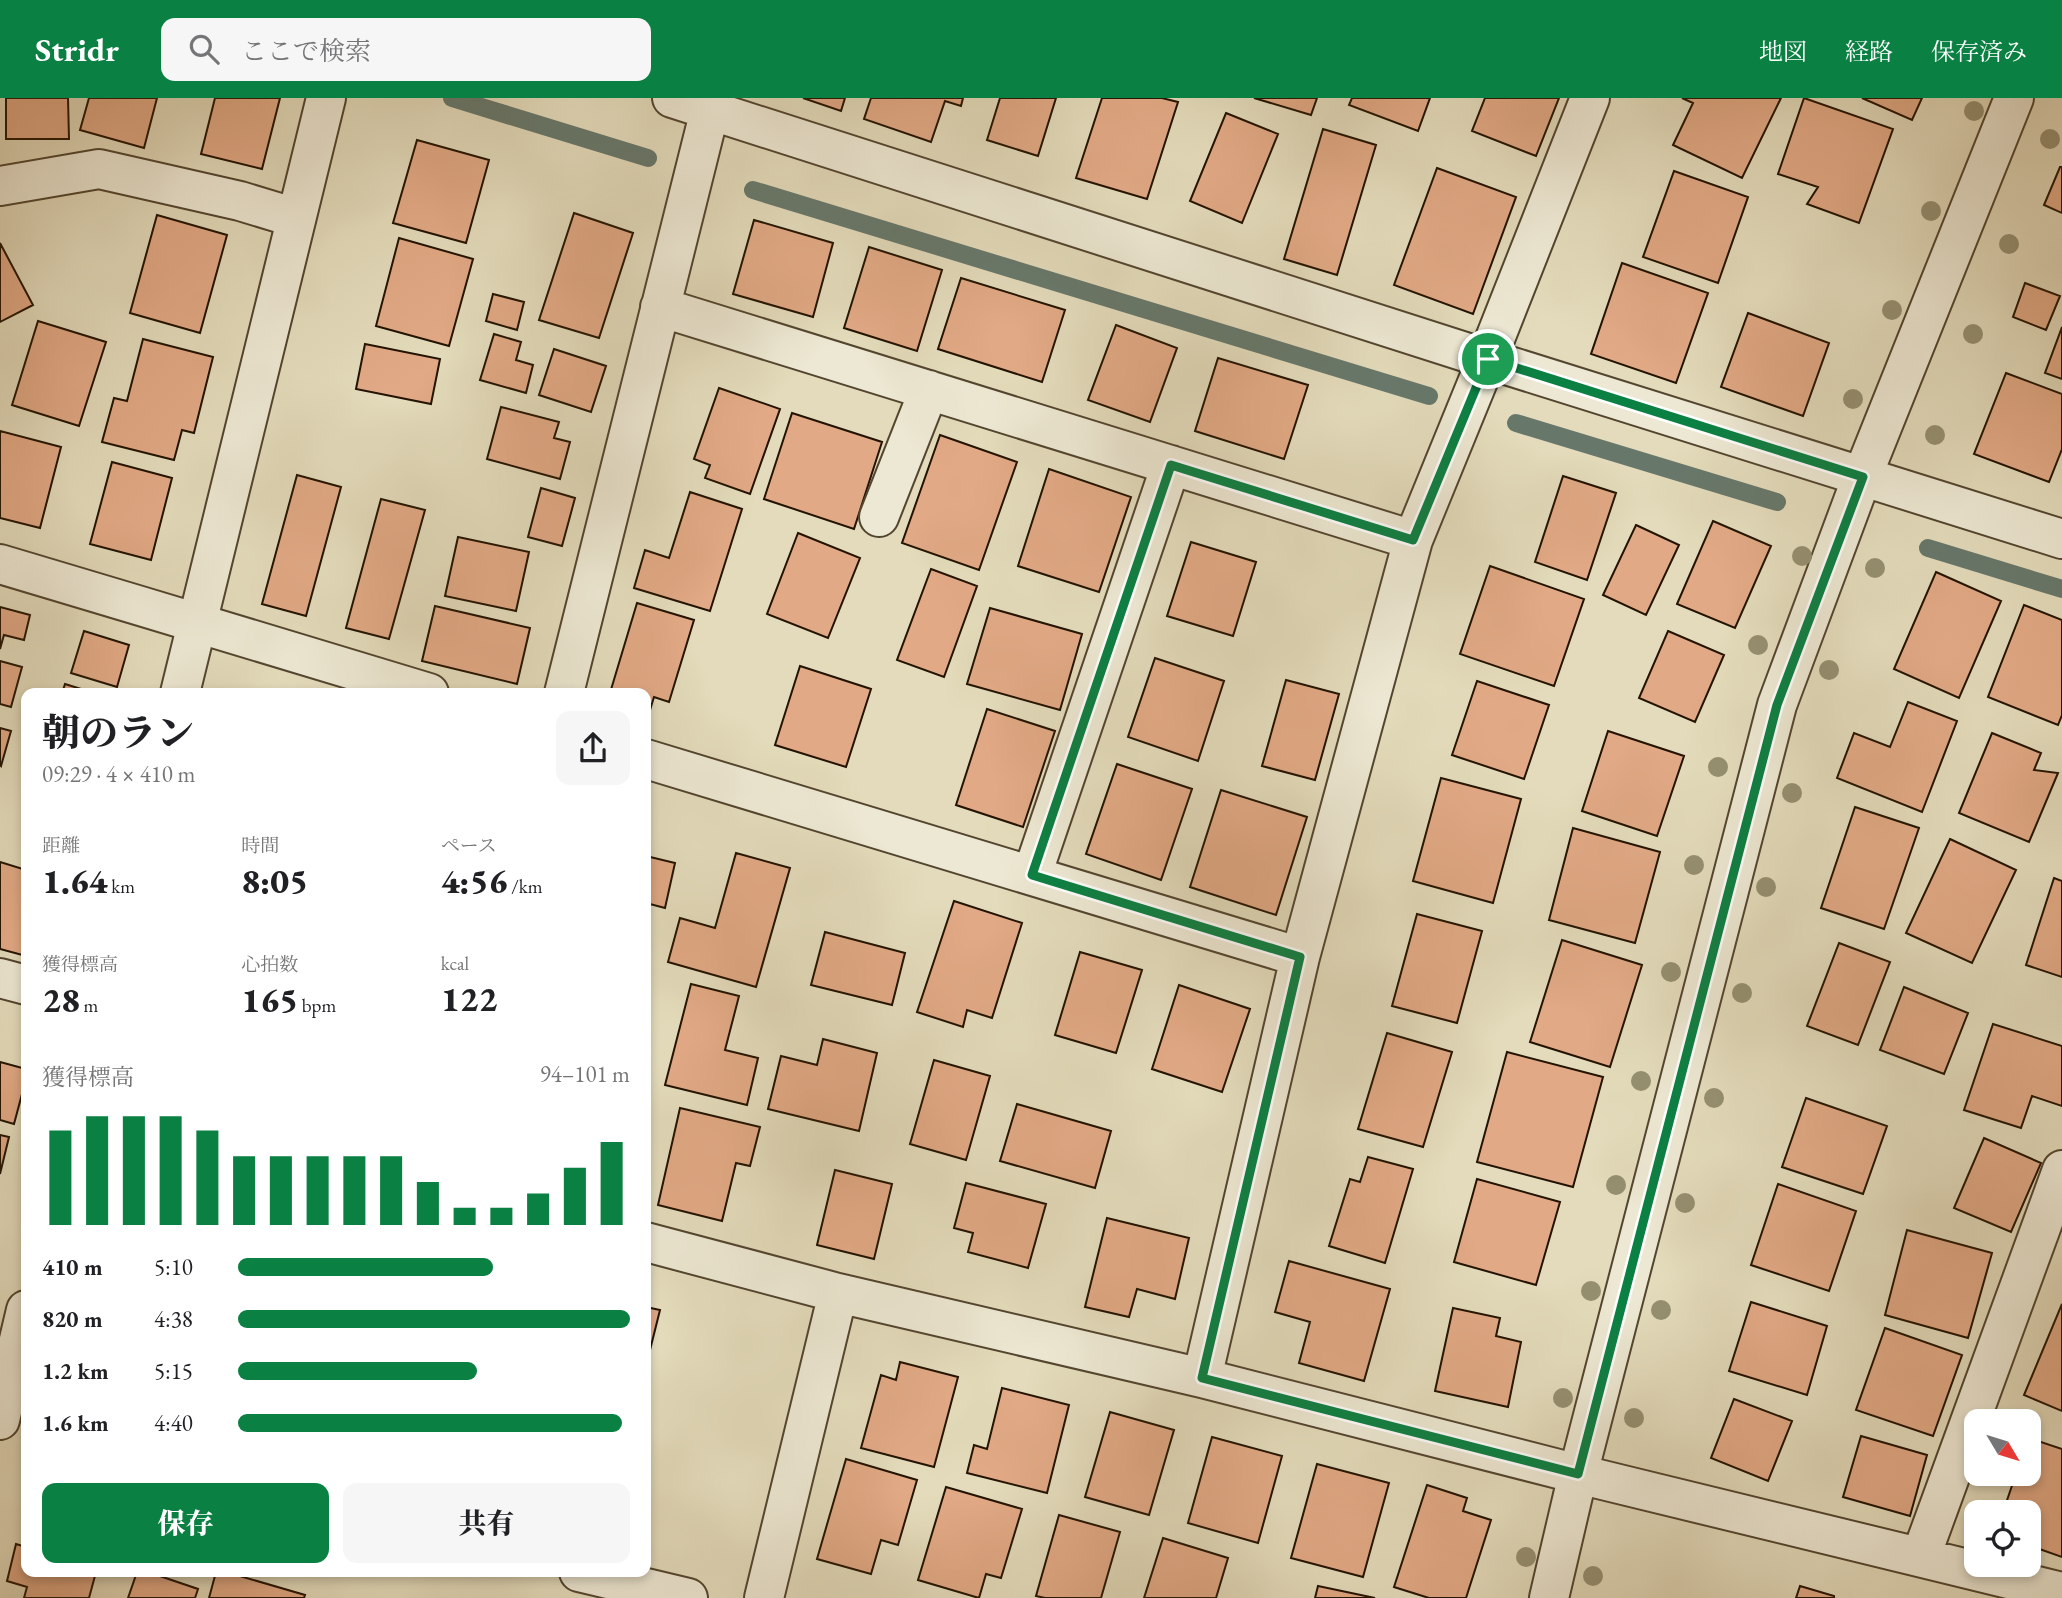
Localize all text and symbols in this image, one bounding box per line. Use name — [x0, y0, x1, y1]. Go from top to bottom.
search box — [161, 18, 651, 81]
text: Stridr — [35, 28, 119, 71]
icon: search — [185, 30, 223, 68]
text: ここで検索 — [241, 34, 371, 68]
text: 地図 — [1759, 36, 1807, 67]
text: 経路 — [1845, 36, 1893, 67]
text: 保存済み — [1931, 36, 2027, 67]
pin — [1458, 329, 1518, 389]
icon: arrive — [1469, 340, 1507, 378]
text: 朝のラン — [42, 708, 194, 757]
button: share — [556, 711, 630, 785]
text: 09:29 · 4 × 410 m — [42, 759, 195, 789]
text: 距離 — [42, 833, 80, 858]
text: 時間 — [241, 833, 279, 858]
text: ペース — [441, 833, 497, 858]
text: 1.64 — [42, 858, 108, 903]
text: 8:05 — [241, 858, 308, 903]
text: 4:56 — [441, 858, 507, 903]
text: km — [108, 874, 135, 899]
text: /km — [507, 874, 543, 899]
text: kcal — [441, 951, 469, 976]
text: 獲得標高 — [42, 952, 118, 977]
text: 心拍数 — [241, 952, 298, 977]
text: 122 — [441, 976, 497, 1021]
text: 28 — [42, 977, 80, 1022]
text: 165 — [241, 977, 298, 1022]
text: m — [80, 993, 98, 1018]
text: bpm — [298, 993, 336, 1018]
text: 94–101 m — [540, 1059, 630, 1089]
text: 獲得標高 — [42, 1062, 134, 1092]
text: 410 m — [42, 1252, 103, 1282]
text: 5:10 — [154, 1252, 193, 1282]
text: 820 m — [42, 1304, 103, 1334]
text: 4:38 — [154, 1304, 193, 1334]
text: 1.2 km — [42, 1356, 109, 1386]
text: 5:15 — [154, 1356, 193, 1386]
text: 1.6 km — [42, 1408, 109, 1438]
text: 4:40 — [154, 1408, 193, 1438]
north arrow — [1964, 1409, 2040, 1486]
map controls — [1964, 1409, 2041, 1577]
button: 保存 — [42, 1483, 329, 1563]
button: 共有 — [343, 1483, 630, 1563]
button: locate — [1964, 1500, 2041, 1577]

